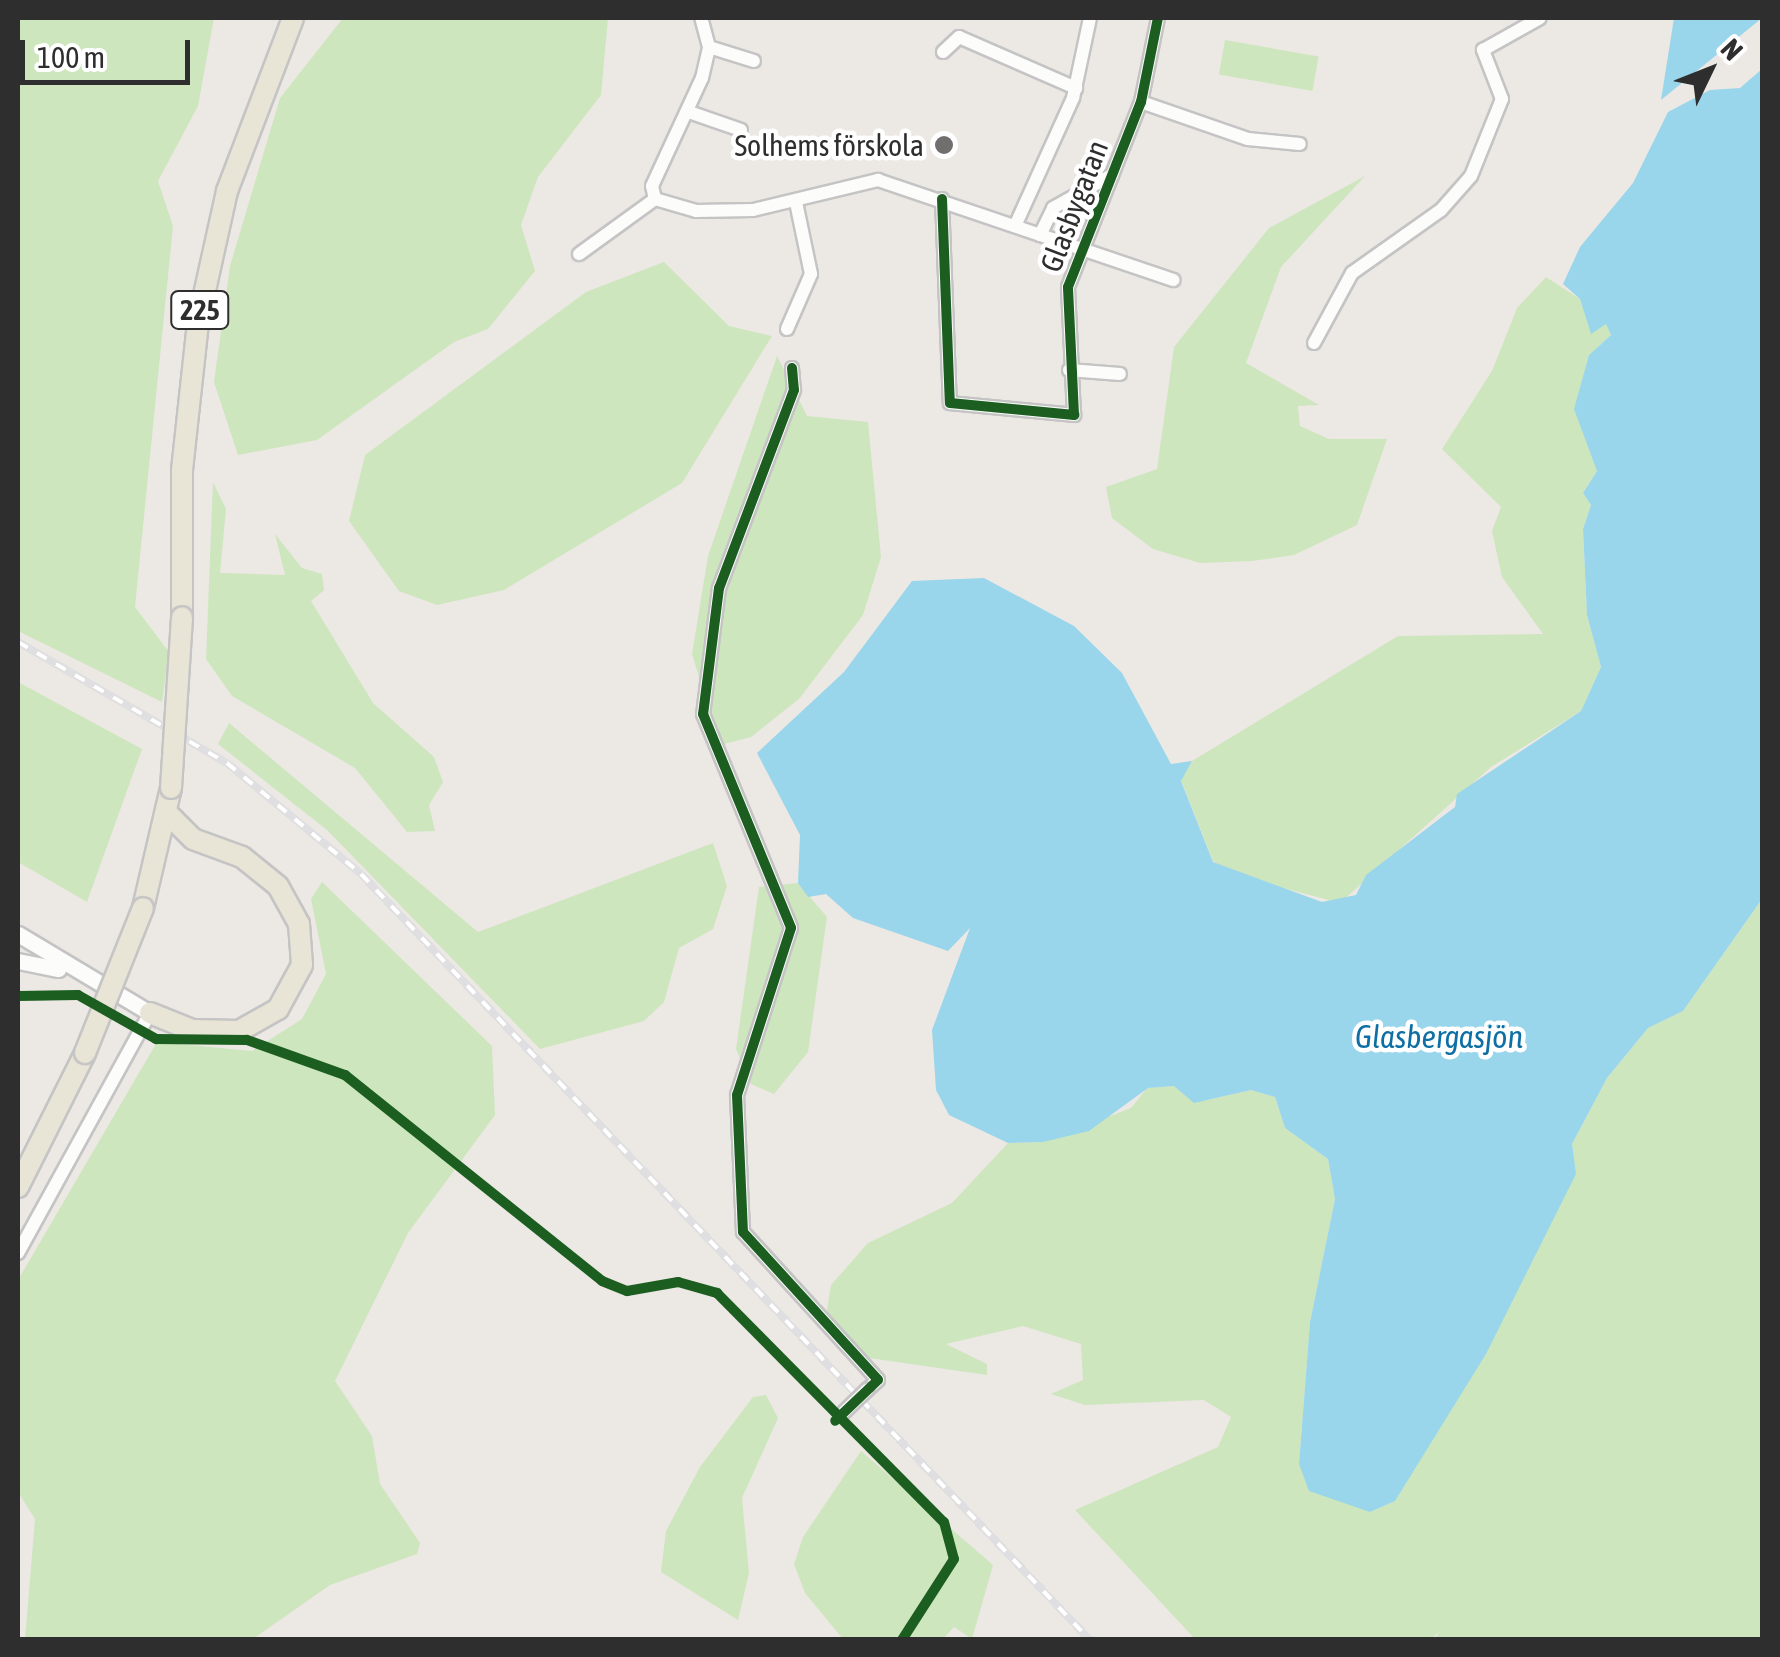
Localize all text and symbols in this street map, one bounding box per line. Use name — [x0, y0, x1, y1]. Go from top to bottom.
scale bar — [25, 20, 195, 82]
north arrow — [1660, 20, 1760, 120]
text: N — [1715, 33, 1749, 66]
text: 100 m — [37, 40, 105, 74]
place label: Solhems förskola — [734, 127, 924, 163]
marker: Solhems förskola — [933, 134, 955, 156]
street label: Glasbygatan — [1032, 135, 1116, 277]
road number: 225 — [170, 287, 230, 333]
water label: Glasbergasjön — [1355, 1018, 1523, 1056]

